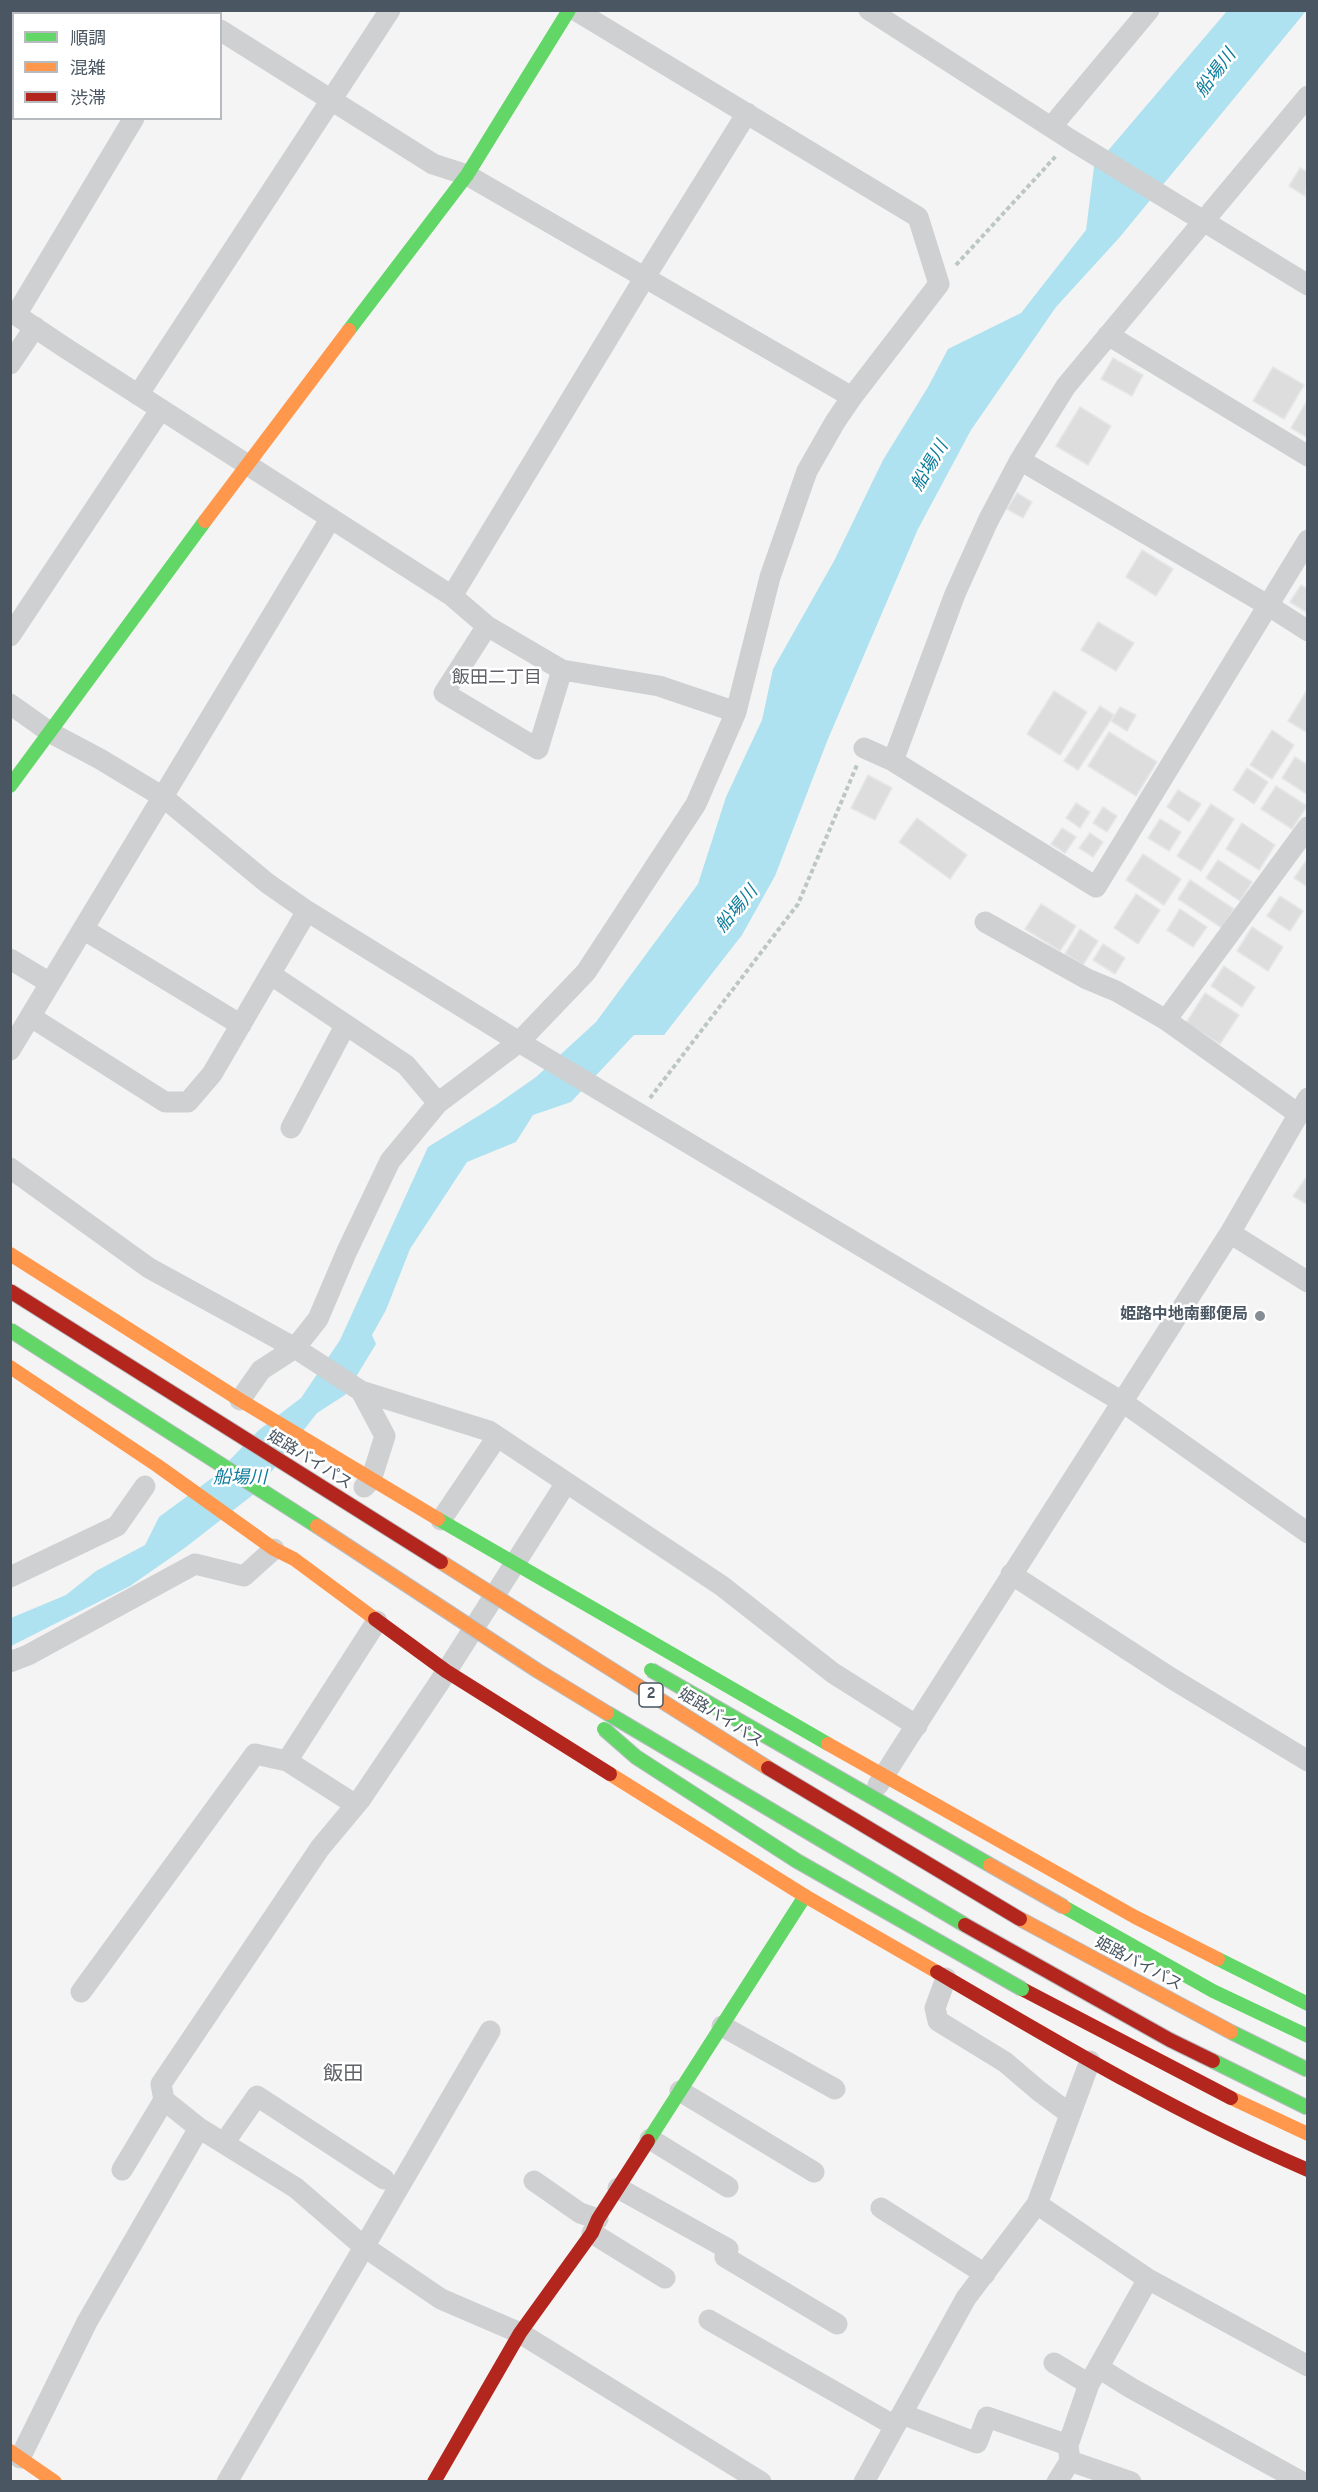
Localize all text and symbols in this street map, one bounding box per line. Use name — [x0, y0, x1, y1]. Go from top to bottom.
legend — [12, 12, 222, 120]
text: 順調 — [70, 28, 106, 51]
water label: 船場川 — [1192, 46, 1242, 102]
text: 混雑 — [70, 58, 106, 81]
text: 渋滞 — [70, 88, 106, 111]
water label: 船場川 — [908, 438, 954, 496]
district label: 飯田二丁目 — [452, 668, 542, 690]
water label: 船場川 — [712, 882, 764, 938]
place label: 姫路中地南郵便局 — [1120, 1306, 1248, 1326]
marker: 姫路中地南郵便局 — [1253, 1309, 1267, 1323]
street label: 姫路バイパス — [263, 1427, 355, 1495]
water label: 船場川 — [213, 1468, 267, 1490]
road number: 2 — [639, 1683, 663, 1707]
street label: 姫路バイパス — [674, 1685, 766, 1753]
street label: 姫路バイパス — [1091, 1934, 1185, 1996]
district label: 飯田 — [323, 2064, 363, 2088]

